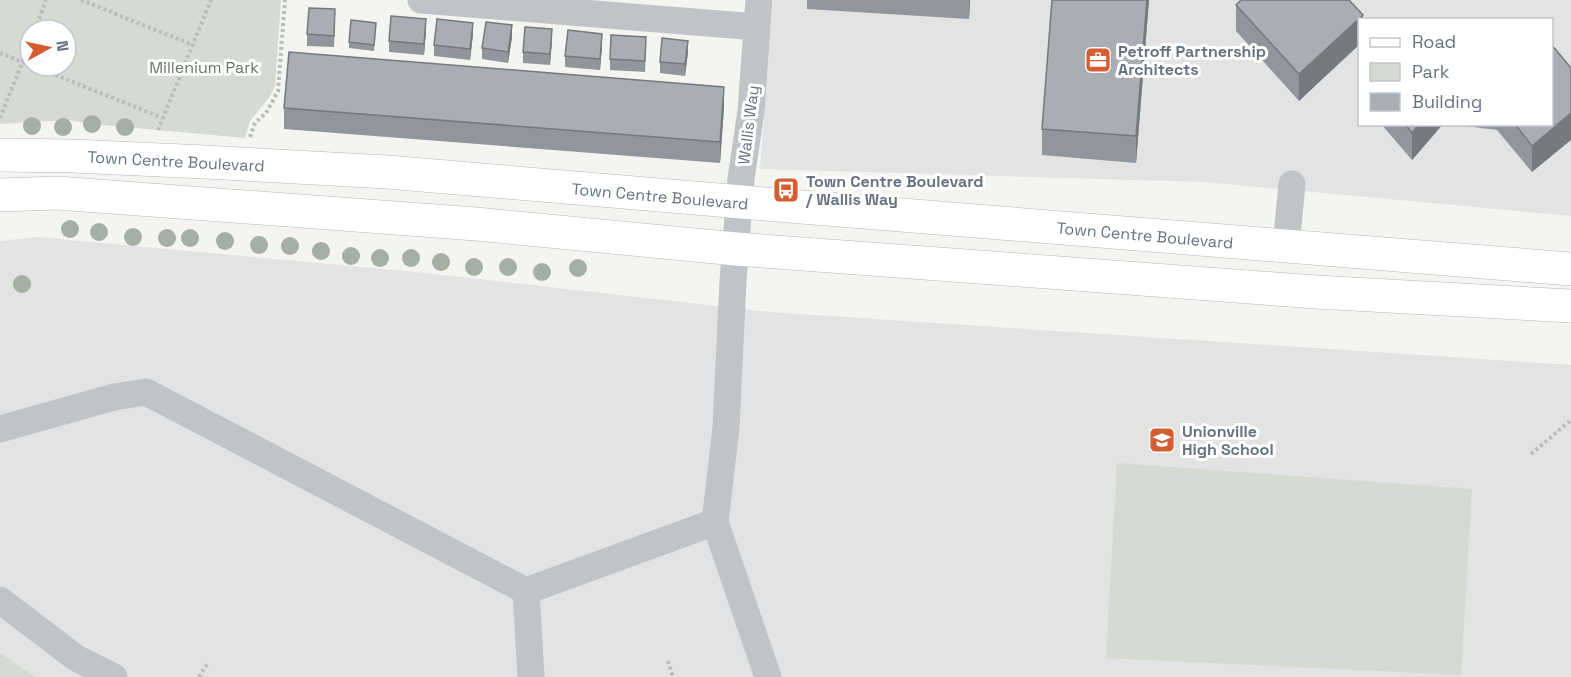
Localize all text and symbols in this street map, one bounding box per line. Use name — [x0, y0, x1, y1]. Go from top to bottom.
north arrow — [18, 18, 78, 78]
legend — [1358, 18, 1553, 126]
text: Road — [1412, 30, 1456, 53]
text: N — [51, 39, 74, 53]
place label: Petroff Partnership Architects — [1118, 41, 1266, 80]
office icon: Petroff Partnership Architects — [1083, 45, 1113, 75]
park label: Millenium Park — [149, 57, 259, 78]
text: Park — [1412, 60, 1450, 83]
street label: Wallis Way — [733, 84, 764, 166]
text: Building — [1412, 90, 1482, 113]
street label: Town Centre Boulevard — [87, 146, 265, 177]
place label: Town Centre Boulevard / Wallis Way — [805, 171, 984, 210]
bus stop icon: Town Centre Boulevard / Wallis Way — [771, 175, 801, 205]
street label: Town Centre Boulevard — [571, 178, 749, 215]
street label: Town Centre Boulevard — [1056, 217, 1234, 254]
place label: Unionville High School — [1182, 421, 1274, 460]
school or university icon: Unionville High School — [1147, 425, 1177, 455]

